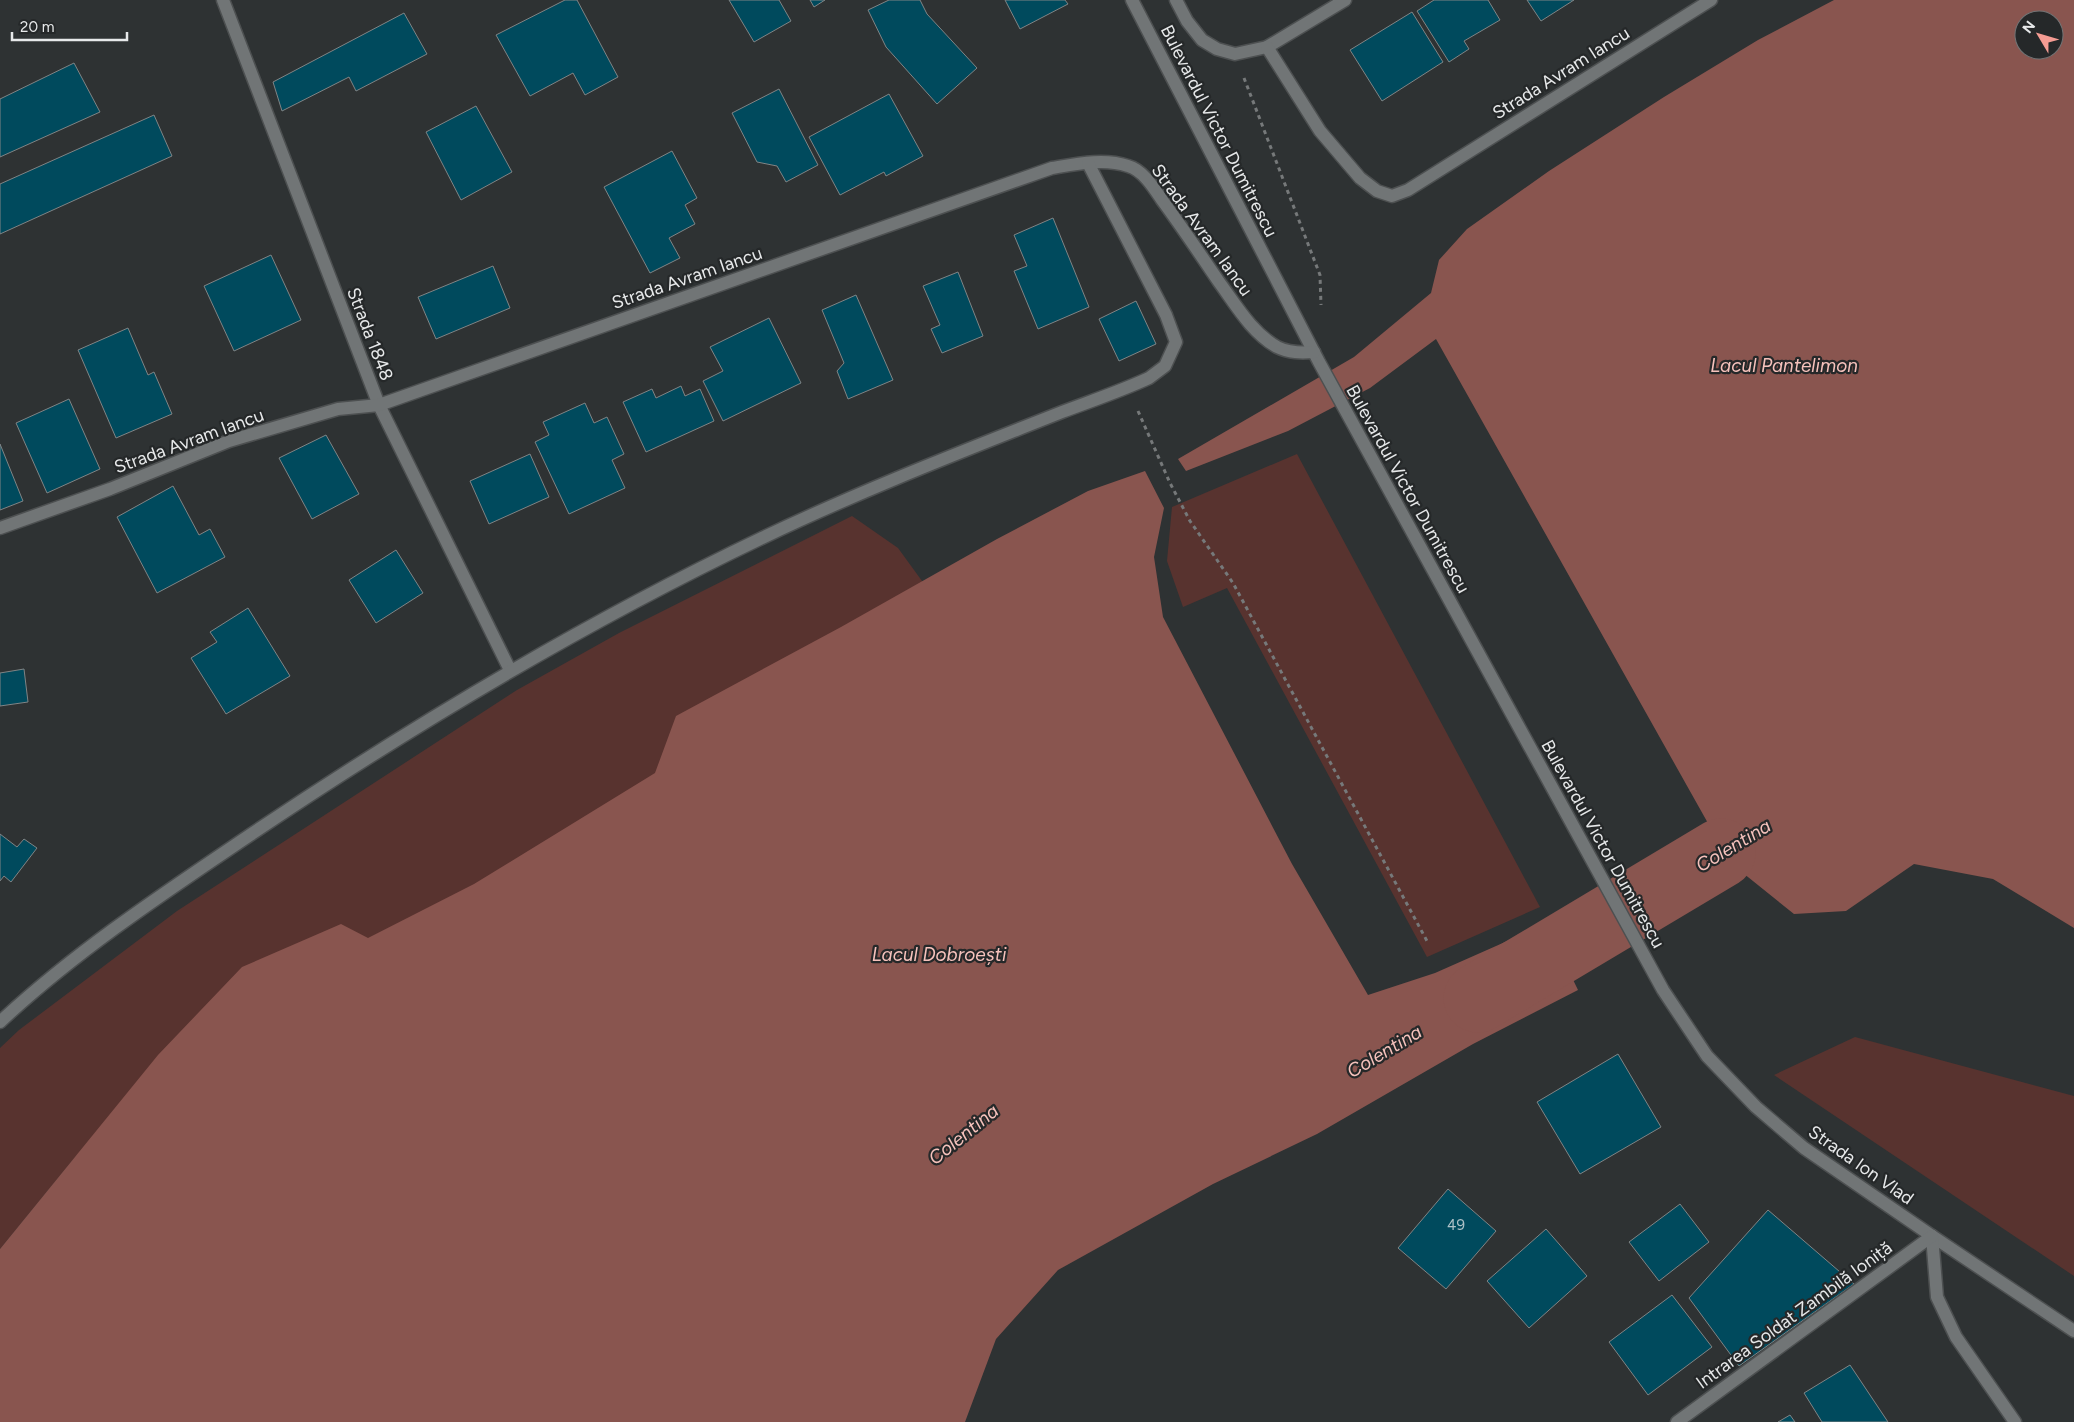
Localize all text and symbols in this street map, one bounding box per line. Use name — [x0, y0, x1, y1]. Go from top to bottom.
scale bar — [12, 10, 128, 42]
north arrow — [2014, 10, 2064, 60]
text: 20 m — [20, 18, 54, 36]
text: N — [2019, 18, 2039, 37]
street label: Bulevardul Victor Dumitrescu — [1156, 21, 1282, 241]
street label: Strada Avram Iancu — [1488, 22, 1634, 124]
street label: Strada Avram Iancu — [1147, 160, 1257, 300]
street label: Strada Avram Iancu — [609, 242, 765, 314]
street label: Strada 1848 — [342, 284, 398, 384]
water label: Lacul Pantelimon — [1710, 354, 1858, 377]
street label: Bulevardul Victor Dumitrescu — [1341, 381, 1475, 597]
street label: Strada Avram Iancu — [111, 404, 267, 478]
street label: Bulevardul Victor Dumitrescu — [1536, 736, 1670, 952]
water label: Colentina — [1692, 814, 1775, 877]
water label: Lacul Dobroești — [872, 943, 1007, 966]
water label: Colentina — [1343, 1020, 1426, 1083]
water label: Colentina — [924, 1099, 1003, 1170]
street label: Strada Ion Vlad — [1804, 1121, 1918, 1209]
house number: 49 — [1447, 1216, 1465, 1234]
street label: Intrarea Soldat Zambilă Ioniță — [1692, 1237, 1896, 1393]

